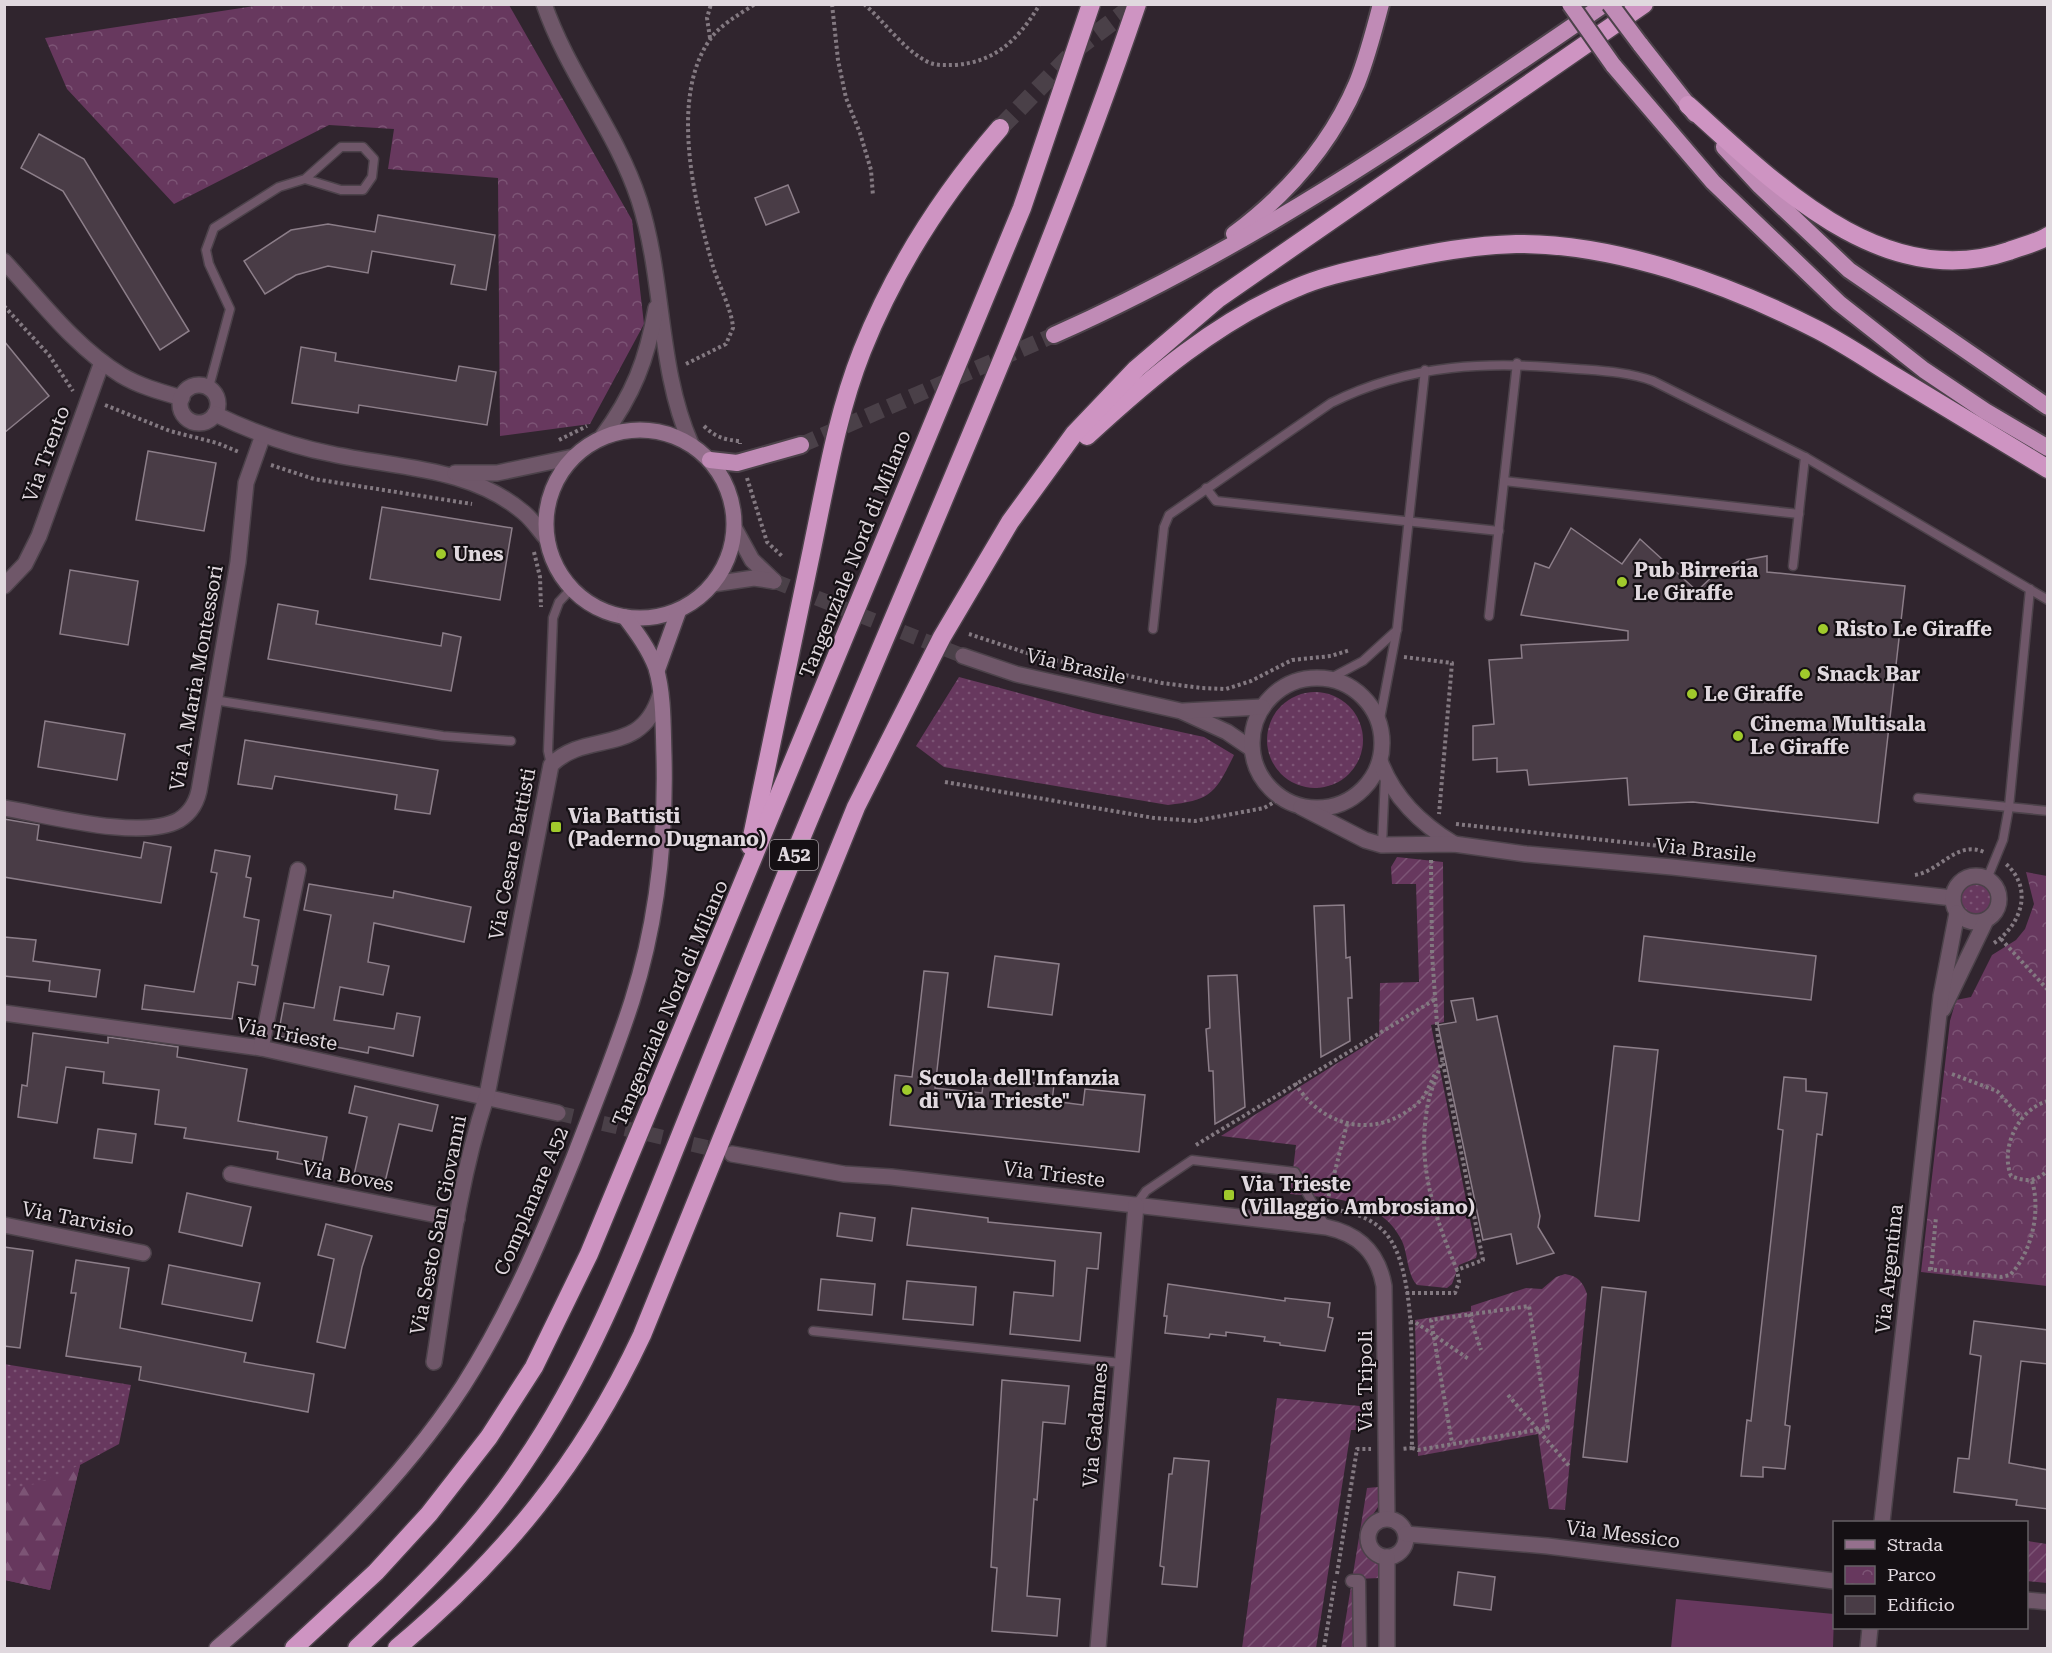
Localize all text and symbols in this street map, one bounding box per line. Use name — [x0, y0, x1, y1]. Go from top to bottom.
street label: Via Trento — [17, 402, 75, 506]
street label: Tangenziale Nord di Milano — [794, 427, 916, 681]
place label: Unes — [453, 542, 504, 566]
marker: Unes — [434, 547, 448, 561]
place label: Pub Birreria Le Giraffe — [1634, 558, 1758, 605]
street label: Via A. Maria Montessori — [164, 563, 228, 793]
marker: Pub Birreria Le Giraffe — [1615, 575, 1629, 589]
place label: Risto Le Giraffe — [1835, 617, 1992, 641]
marker: Risto Le Giraffe — [1816, 622, 1830, 636]
street label: Via Brasile — [1024, 643, 1128, 689]
place label: Snack Bar — [1817, 662, 1920, 686]
marker: Snack Bar — [1798, 667, 1812, 681]
place label: Le Giraffe — [1704, 682, 1803, 706]
marker: Le Giraffe — [1685, 687, 1699, 701]
place label: Cinema Multisala Le Giraffe — [1750, 712, 1926, 759]
marker: Cinema Multisala Le Giraffe — [1731, 729, 1745, 743]
street label: Via Cesare Battisti — [484, 766, 540, 942]
place label: Via Battisti (Paderno Dugnano) — [568, 804, 766, 851]
marker: Via Battisti (Paderno Dugnano) — [549, 820, 563, 834]
street label: Via Brasile — [1654, 833, 1758, 867]
road number: A52 — [770, 840, 818, 870]
street label: Tangenziale Nord di Milano — [607, 876, 733, 1130]
street label: Via Trieste — [234, 1012, 340, 1056]
place label: Scuola dell'Infanzia di "Via Trieste" — [919, 1066, 1120, 1113]
marker: Scuola dell'Infanzia di "Via Trieste" — [900, 1083, 914, 1097]
street label: Via Sesto San Giovanni — [405, 1113, 471, 1337]
street label: Complanare A52 — [489, 1123, 573, 1279]
street label: Via Boves — [300, 1155, 396, 1197]
street label: Via Trieste — [1002, 1156, 1106, 1192]
place label: Via Trieste (Villaggio Ambrosiano) — [1241, 1172, 1475, 1219]
marker: Via Trieste (Villaggio Ambrosiano) — [1222, 1188, 1236, 1202]
street label: Via Tarvisio — [20, 1196, 136, 1242]
street label: Via Argentina — [1870, 1203, 1908, 1335]
street label: Via Tripoli — [1353, 1330, 1377, 1432]
street label: Via Gadames — [1078, 1362, 1112, 1488]
street label: Via Messico — [1565, 1515, 1681, 1553]
legend — [1833, 1521, 2028, 1629]
text: Strada — [1887, 1534, 1943, 1555]
text: Parco — [1887, 1564, 1936, 1585]
text: Edificio — [1887, 1594, 1955, 1615]

